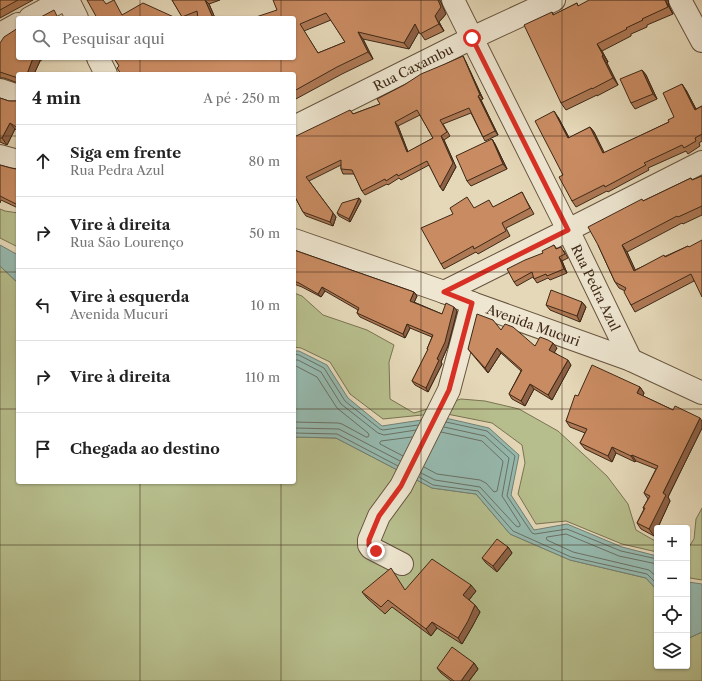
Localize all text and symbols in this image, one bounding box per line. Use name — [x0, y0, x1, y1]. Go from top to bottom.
search box — [16, 16, 296, 60]
icon: search — [30, 27, 52, 49]
text: Pesquisar aqui — [62, 29, 165, 48]
route start — [463, 29, 481, 47]
street label: Rua Caxambu — [370, 41, 455, 94]
text: 4 min — [32, 88, 81, 108]
text: A pé · 250 m — [203, 90, 280, 106]
text: Siga em frente — [70, 143, 181, 162]
icon: ahead — [32, 150, 54, 172]
text: 80 m — [248, 153, 280, 169]
text: Rua Pedra Azul — [70, 162, 164, 178]
text: Vire à direita — [70, 215, 170, 234]
icon: right — [32, 222, 54, 244]
text: 50 m — [249, 225, 280, 241]
text: Rua São Lourenço — [70, 234, 184, 250]
street label: Rua Pedra Azul — [568, 241, 624, 334]
text: Vire à esquerda — [70, 287, 189, 306]
icon: left — [32, 294, 54, 316]
text: 10 m — [251, 297, 280, 313]
street label: Avenida Mucuri — [483, 301, 582, 349]
text: Avenida Mucuri — [70, 306, 168, 322]
icon: right — [32, 366, 54, 388]
text: Vire à direita — [70, 367, 170, 386]
text: 110 m — [245, 369, 280, 385]
icon: arrive — [32, 438, 54, 460]
text: Chegada ao destino — [70, 439, 220, 458]
map controls — [654, 525, 690, 669]
button: + — [654, 525, 690, 561]
route end — [367, 542, 385, 560]
button: − — [654, 561, 690, 597]
button: locate — [654, 597, 690, 633]
button: layers — [654, 633, 690, 669]

